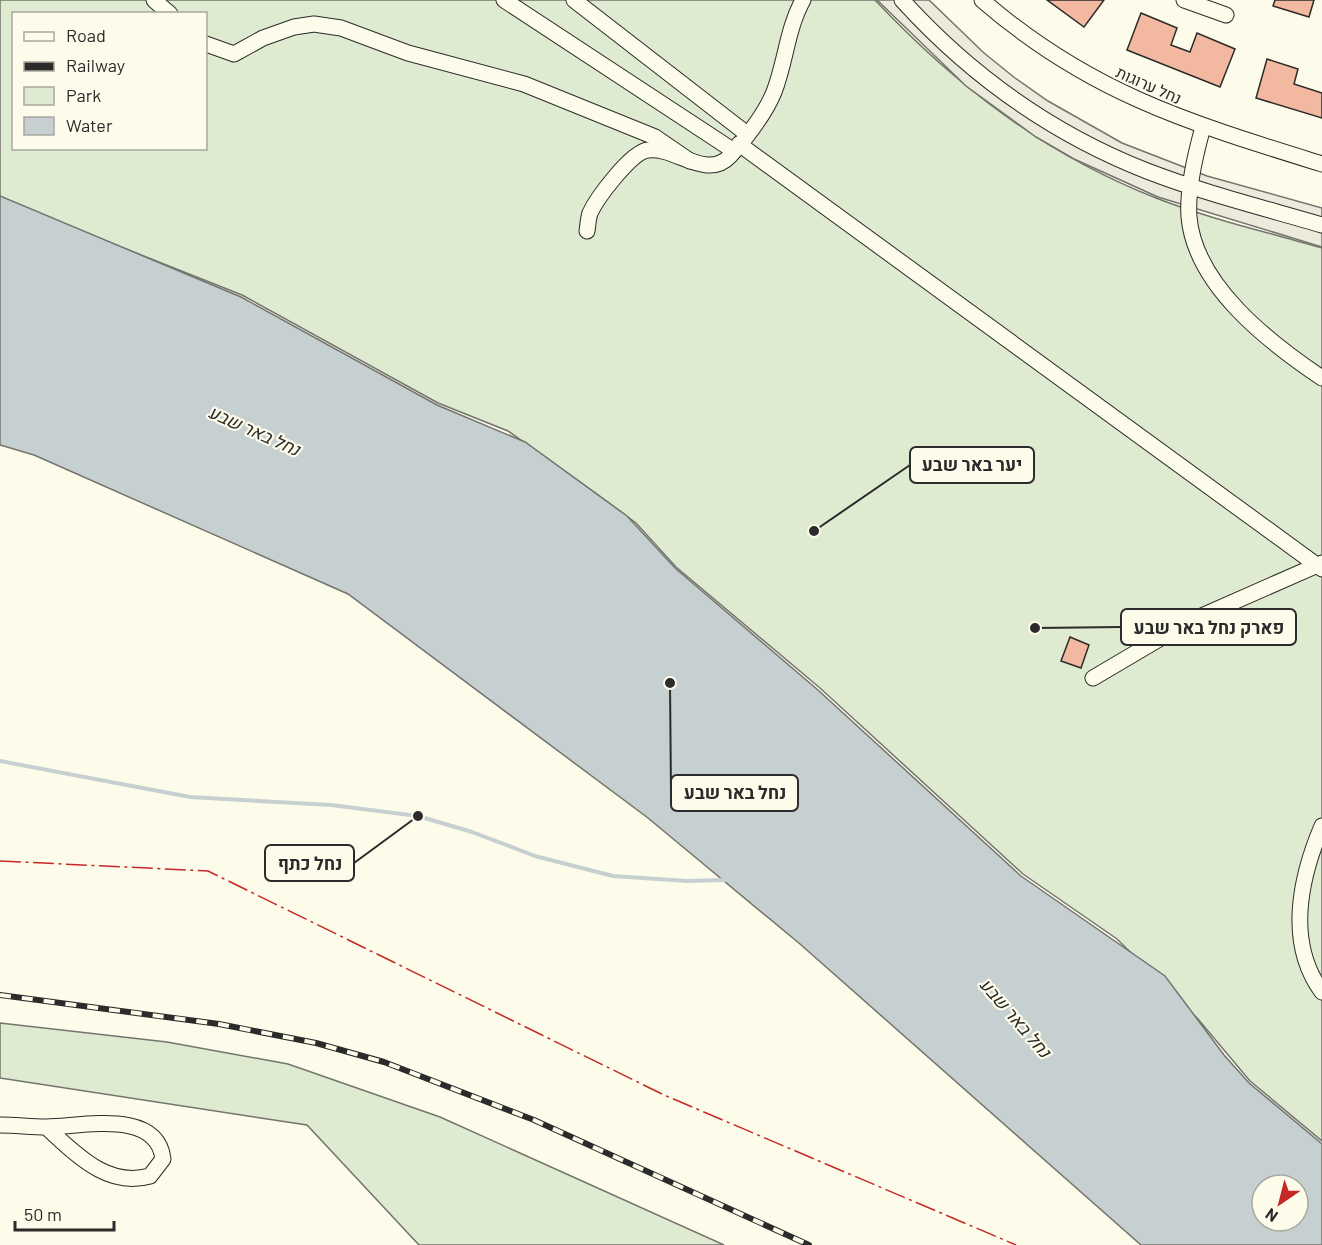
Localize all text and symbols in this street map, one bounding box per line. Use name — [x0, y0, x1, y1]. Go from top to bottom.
legend — [12, 12, 207, 150]
text: Road — [66, 24, 106, 46]
text: Railway — [66, 54, 125, 76]
street label: נחל ערוגות — [1114, 62, 1185, 107]
text: Park — [66, 84, 101, 106]
text: Water — [66, 114, 113, 136]
water label: נחל באר שבע — [205, 400, 305, 461]
callout: יער באר שבע — [910, 447, 1034, 483]
text: יער באר שבע — [922, 453, 1022, 475]
callout: פארק נחל באר שבע — [1121, 609, 1296, 645]
text: פארק נחל באר שבע — [1134, 616, 1284, 638]
callout: נחל באר שבע — [671, 775, 798, 811]
text: נחל באר שבע — [684, 781, 786, 803]
callout: נחל כתף — [265, 845, 354, 881]
text: נחל כתף — [278, 852, 342, 874]
water label: נחל באר שבע — [975, 973, 1057, 1063]
north arrow — [1250, 1173, 1310, 1233]
scale bar — [15, 1194, 114, 1232]
text: 50 m — [24, 1203, 62, 1225]
text: N — [1261, 1205, 1281, 1227]

